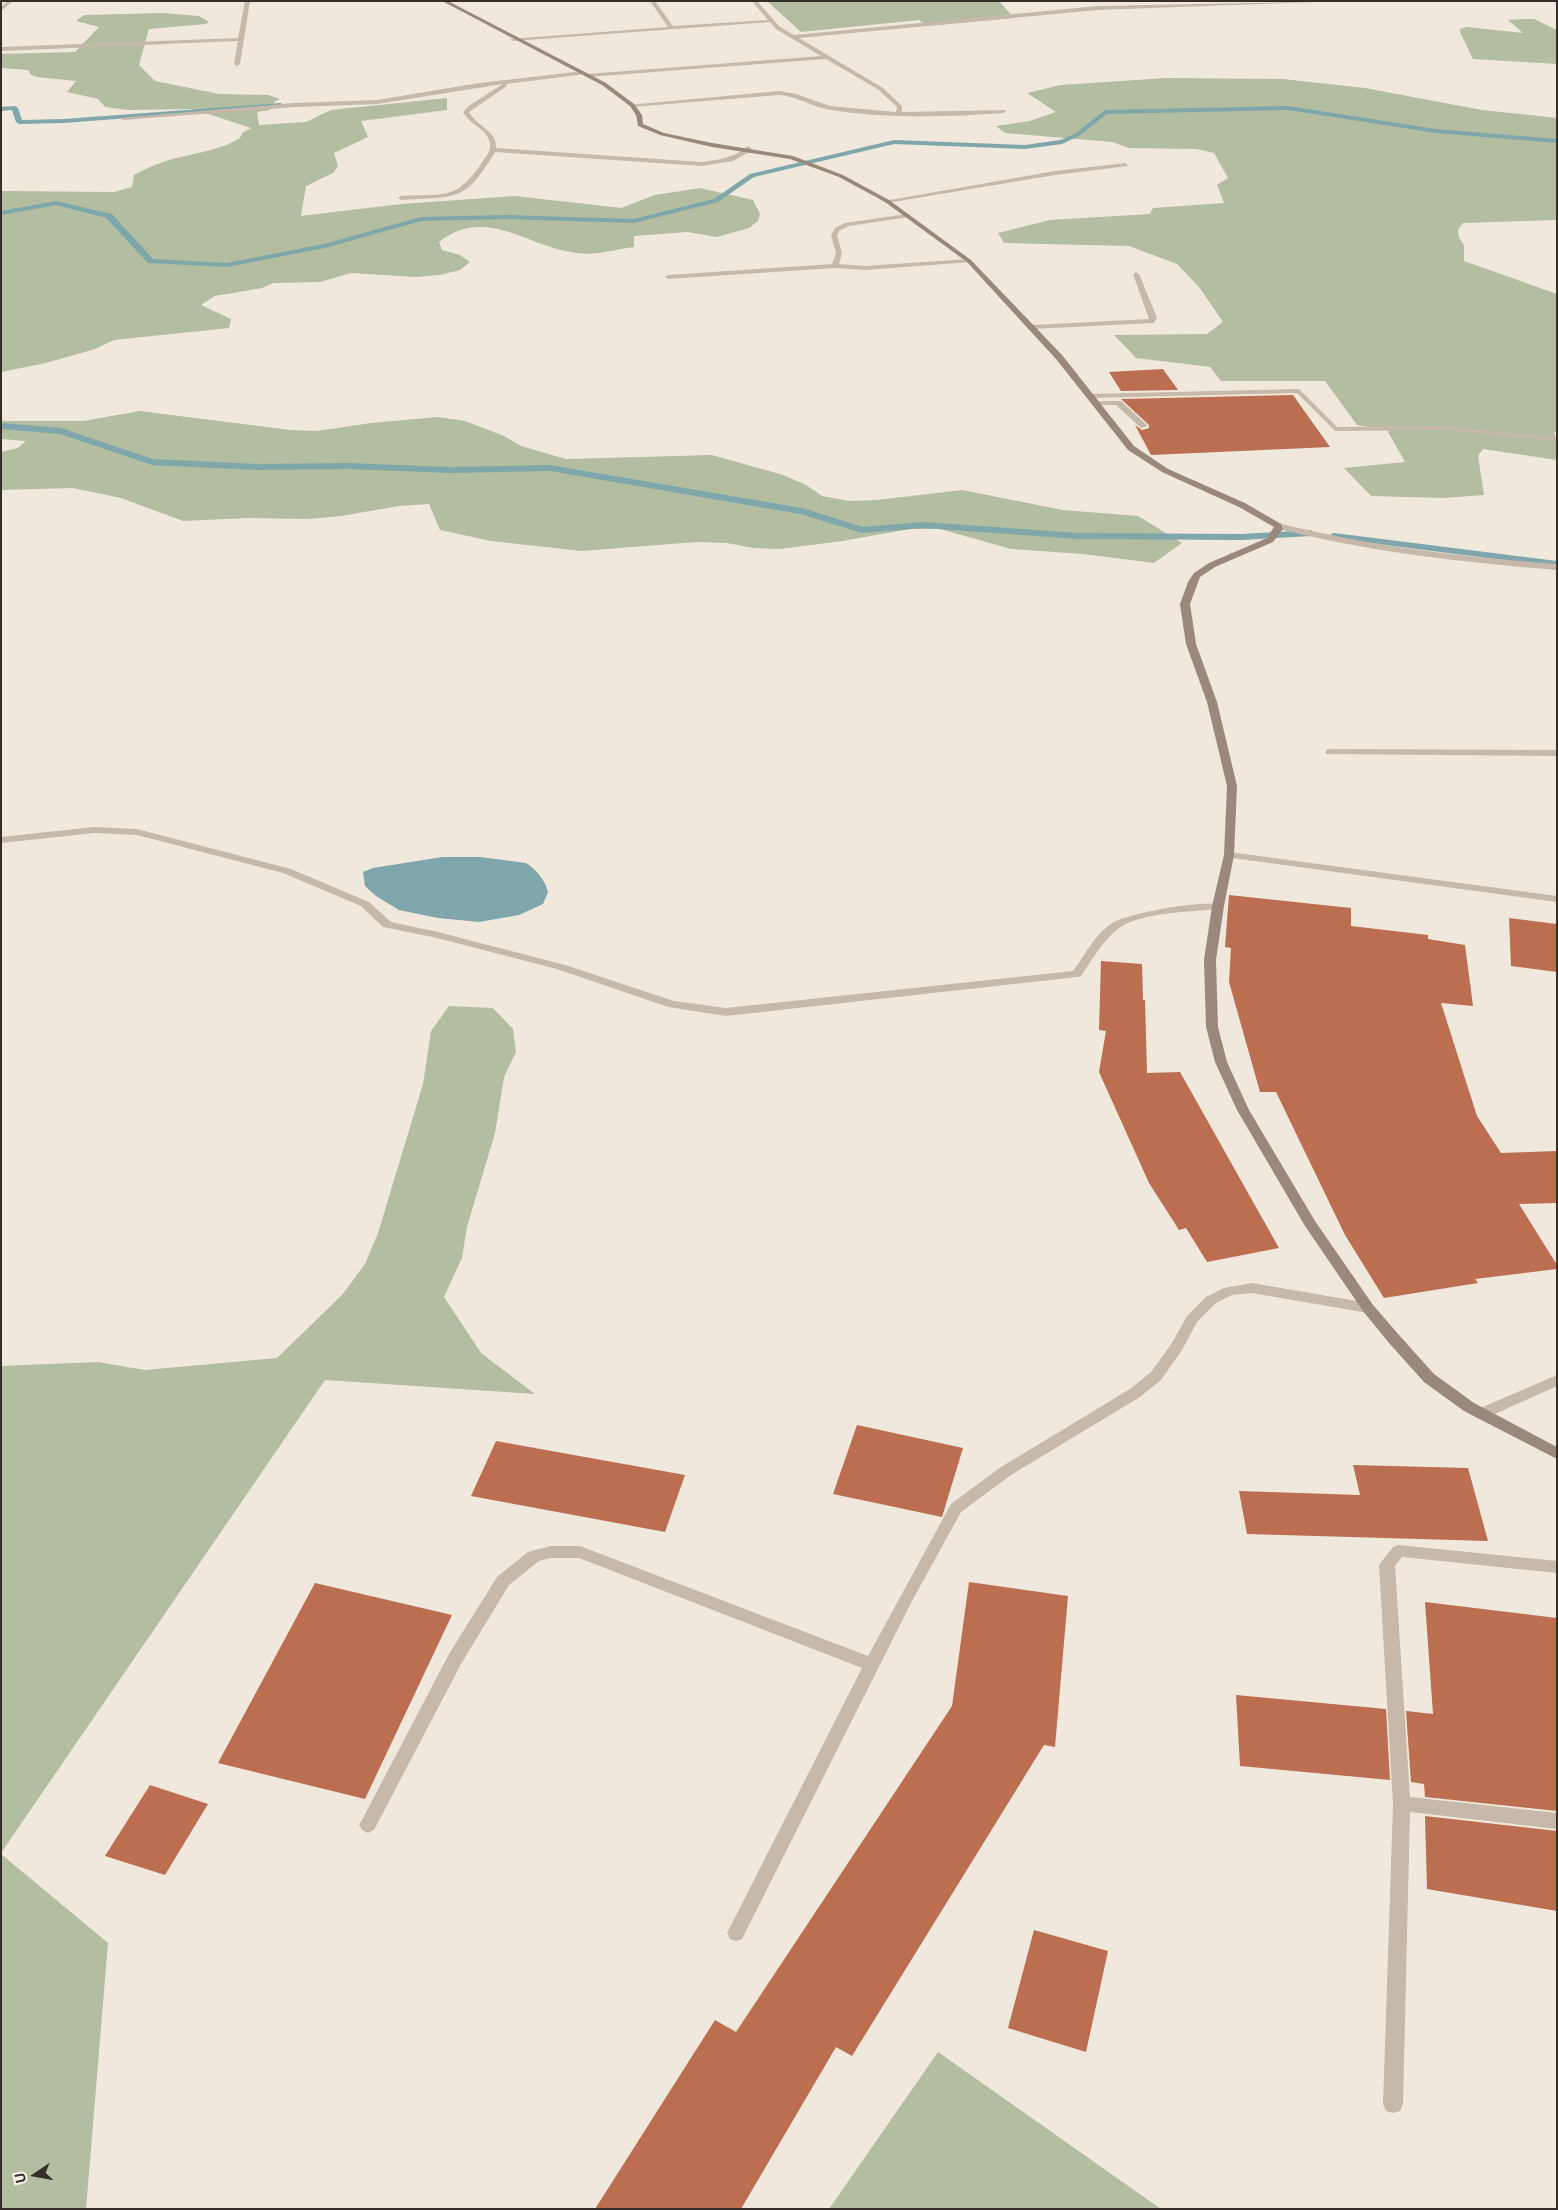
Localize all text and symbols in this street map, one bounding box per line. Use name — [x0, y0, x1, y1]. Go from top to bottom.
north arrow — [10, 2150, 60, 2200]
text: U — [11, 2172, 29, 2185]

